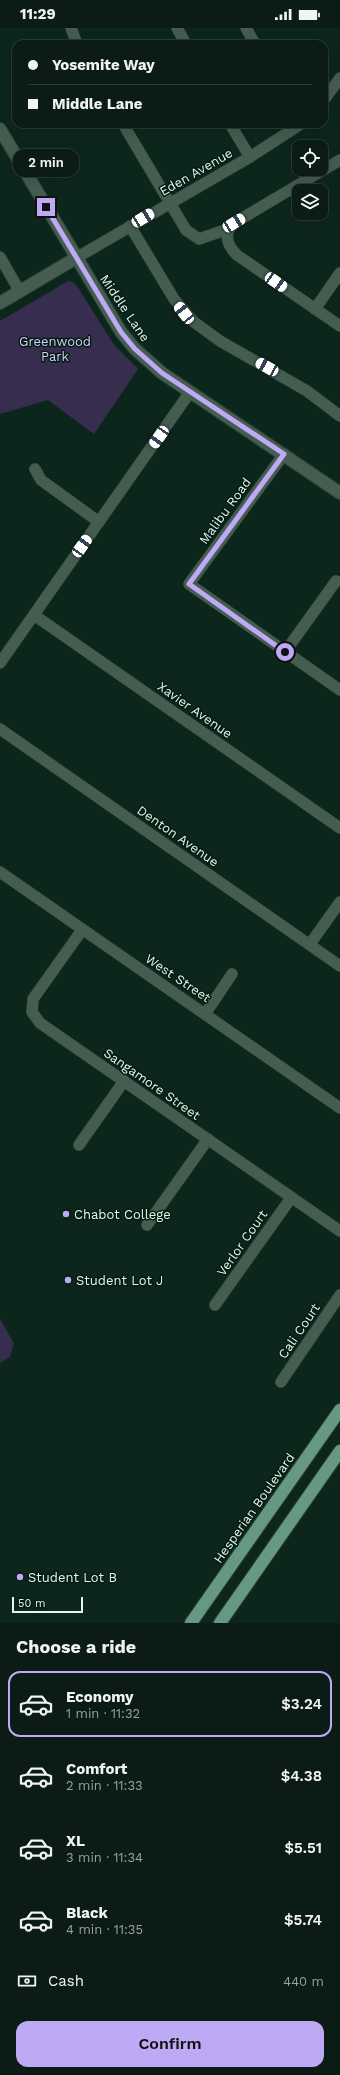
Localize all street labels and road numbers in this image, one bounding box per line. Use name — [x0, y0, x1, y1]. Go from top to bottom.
street label: Eden Avenue — [157, 145, 235, 199]
street label: Middle Lane — [97, 272, 153, 344]
street label: Malibu Road — [196, 475, 254, 547]
street label: Xavier Avenue — [155, 679, 235, 741]
street label: Denton Avenue — [134, 802, 222, 870]
street label: West Street — [143, 951, 214, 1006]
street label: Sangamore Street — [101, 1045, 204, 1123]
street label: Verlor Court — [214, 1207, 271, 1279]
street label: Cali Court — [275, 1300, 323, 1361]
street label: Hesperian Boulevard — [210, 1450, 298, 1566]

